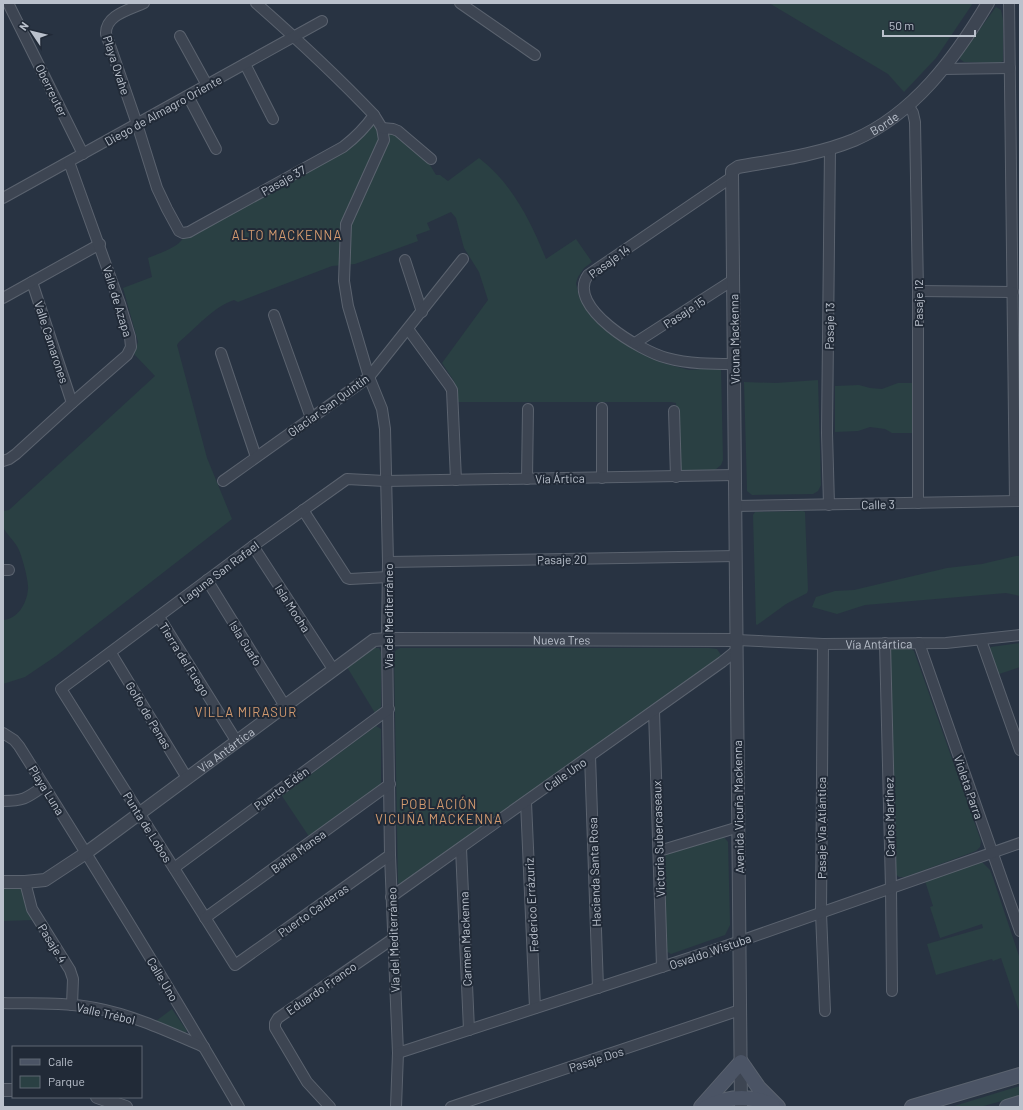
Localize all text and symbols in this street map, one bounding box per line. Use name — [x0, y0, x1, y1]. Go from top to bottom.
north arrow — [12, 12, 52, 52]
scale bar — [883, 12, 975, 38]
text: 50 m — [889, 18, 914, 32]
text: N — [16, 19, 31, 33]
street label: Playa Ovahe — [101, 33, 133, 97]
street label: Oberreuter — [33, 61, 71, 119]
street label: Diego de Almagro Oriente — [102, 72, 224, 148]
street label: Borde — [867, 109, 901, 138]
street label: Pasaje 37 — [258, 162, 308, 198]
district label: ALTO MACKENNA — [232, 227, 342, 243]
street label: Pasaje 14 — [586, 241, 632, 281]
street label: Valle de Azapa — [101, 264, 135, 338]
street label: Pasaje 12 — [911, 279, 925, 327]
street label: Pasaje 15 — [660, 293, 708, 331]
street label: Vicuna Mackenna — [726, 294, 742, 384]
street label: Valle Camarones — [32, 299, 72, 385]
street label: Pasaje 13 — [822, 302, 836, 350]
street label: Glaciar San Quintín — [285, 371, 371, 439]
street label: Vía Ártica — [535, 471, 585, 485]
street label: Calle 3 — [861, 497, 895, 511]
street label: Laguna San Rafael — [177, 538, 261, 606]
street label: Pasaje 20 — [537, 552, 587, 566]
street label: Vía del Mediterráneo — [381, 563, 395, 669]
street label: Isla Mocha — [272, 581, 314, 635]
street label: Isla Guafo — [227, 618, 265, 668]
street label: Tierra del Fuego — [157, 620, 213, 698]
street label: Nueva Tres — [533, 632, 591, 647]
street label: Vía Antártica — [845, 636, 912, 651]
street label: Golfo de Penas — [123, 679, 175, 751]
district label: VILLA MIRASUR — [195, 704, 297, 720]
street label: Vía Antártica — [195, 724, 257, 775]
street label: Avenida Vicuña Mackenna — [730, 740, 746, 874]
street label: Violeta Parra — [952, 753, 986, 821]
street label: Calle Uno — [541, 754, 589, 794]
street label: Playa Luna — [26, 763, 68, 817]
street label: Puerto Edén — [251, 763, 311, 813]
street label: Pasaje Via Atlántica — [814, 777, 828, 879]
street label: Carlos Martínez — [881, 777, 897, 857]
street label: Victoria Subercaseaux — [649, 780, 667, 897]
street label: Punta de Lobos — [121, 789, 175, 865]
district label: POBLACIÓN VICUÑA MACKENNA — [375, 796, 503, 827]
street label: Hacienda Santa Rosa — [585, 817, 603, 927]
street label: Bahía Mansa — [268, 826, 328, 876]
street label: Federico Errázuriz — [522, 857, 540, 953]
street label: Puerto Calderas — [275, 880, 351, 940]
street label: Vía del Mediterráneo — [384, 887, 402, 993]
street label: Carmen Mackenna — [456, 891, 474, 987]
street label: Pasaje 4 — [36, 921, 70, 965]
street label: Osvaldo Wistuba — [667, 930, 753, 972]
street label: Calle Uno — [145, 955, 181, 1003]
street label: Eduardo Franco — [283, 959, 359, 1017]
street label: Valle Trébol — [75, 999, 137, 1027]
street label: Pasaje Dos — [567, 1044, 625, 1074]
legend — [12, 1046, 142, 1098]
text: Calle — [48, 1054, 73, 1068]
text: Parque — [48, 1074, 85, 1088]

